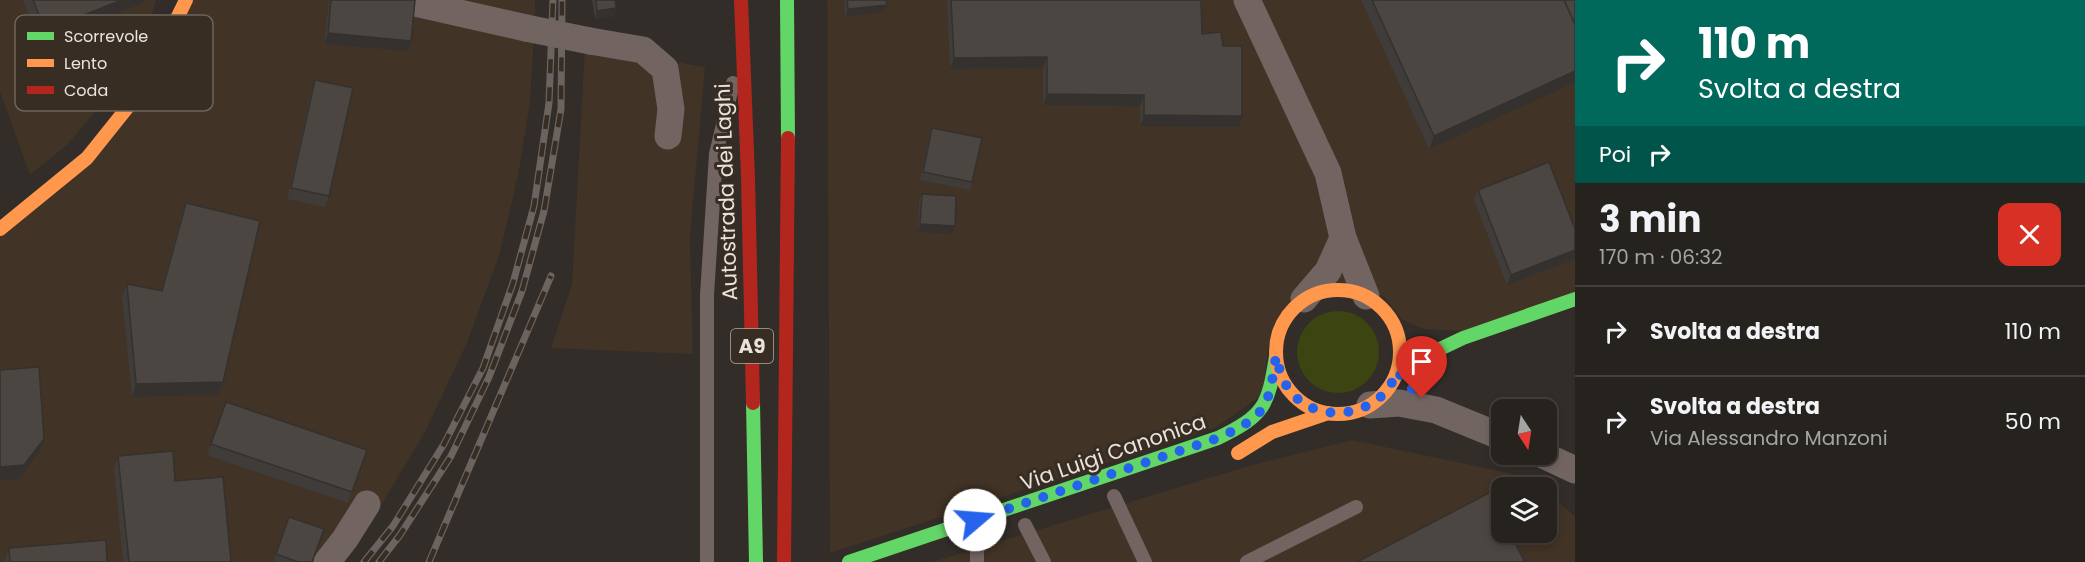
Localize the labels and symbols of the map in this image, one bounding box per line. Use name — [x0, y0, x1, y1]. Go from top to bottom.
legend — [15, 15, 213, 111]
text: Scorrevole — [64, 25, 148, 48]
text: Lento — [64, 52, 107, 75]
text: Coda — [64, 79, 108, 102]
street label: Autostrada dei Laghi — [708, 83, 744, 301]
road number: A9 — [731, 329, 773, 363]
pin — [1396, 336, 1447, 398]
north arrow — [1491, 399, 1557, 465]
street label: Via Luigi Canonica — [1016, 407, 1210, 497]
position arrow — [943, 488, 1007, 552]

